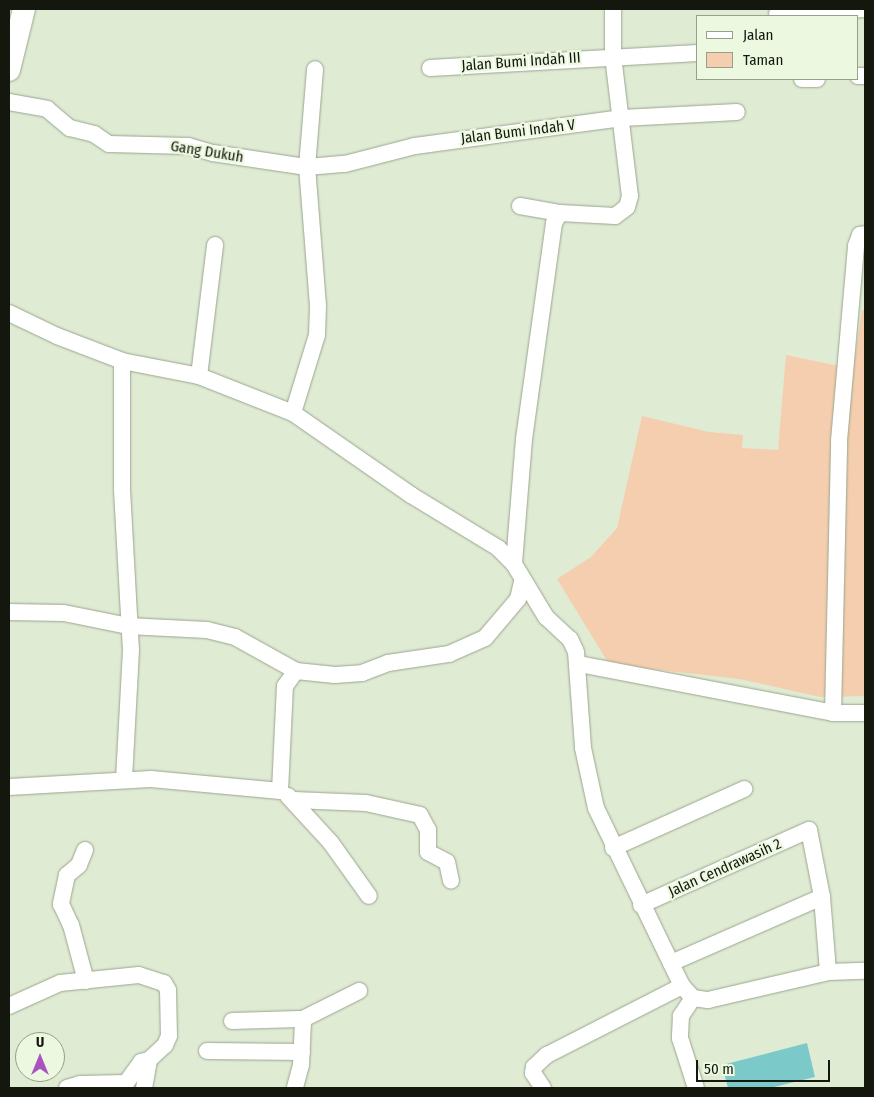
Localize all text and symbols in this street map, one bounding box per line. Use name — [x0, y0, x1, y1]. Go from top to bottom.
legend — [696, 15, 859, 80]
text: Jalan — [743, 26, 773, 44]
street label: Jalan Bumi Indah III — [461, 49, 581, 75]
text: Taman — [743, 51, 783, 69]
street label: Jalan Bumi Indah V — [460, 116, 576, 148]
street label: Gang Dukuh — [169, 137, 245, 167]
street label: Jalan Cendrawasih 2 — [666, 835, 784, 901]
north arrow — [15, 1032, 65, 1082]
text: U — [36, 1034, 44, 1051]
scale bar — [699, 1050, 833, 1082]
text: 50 m — [704, 1060, 734, 1078]

